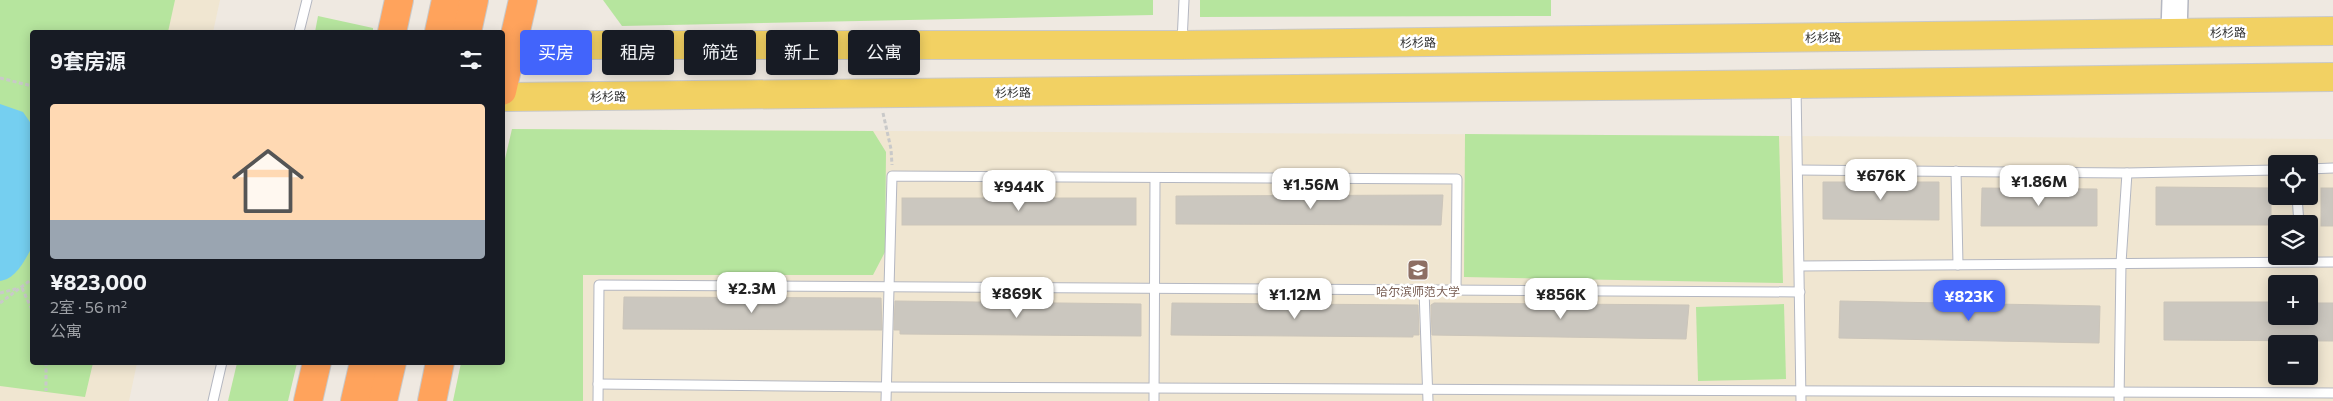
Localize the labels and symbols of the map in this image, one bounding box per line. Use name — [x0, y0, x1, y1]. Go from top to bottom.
street label: 杉杉路 — [2210, 25, 2246, 39]
street label: 杉杉路 — [1805, 30, 1841, 44]
street label: 杉杉路 — [1400, 35, 1436, 49]
street label: 杉杉路 — [995, 85, 1031, 99]
street label: 杉杉路 — [590, 89, 626, 103]
pin: ¥676K — [1846, 158, 1916, 201]
pin: ¥1.86M — [1998, 164, 2080, 207]
pin: ¥1.56M — [1270, 168, 1352, 210]
pin: ¥944K — [984, 170, 1054, 212]
school or university icon: 哈尔滨师范大学 — [1406, 258, 1430, 282]
pin: ¥2.3M — [717, 272, 787, 314]
pin: ¥869K — [982, 276, 1052, 319]
pin: ¥1.12M — [1254, 278, 1336, 320]
pin: ¥856K — [1526, 278, 1596, 320]
pin: ¥823K — [1934, 280, 2004, 322]
place label: 哈尔滨师范大学 — [1376, 284, 1460, 298]

